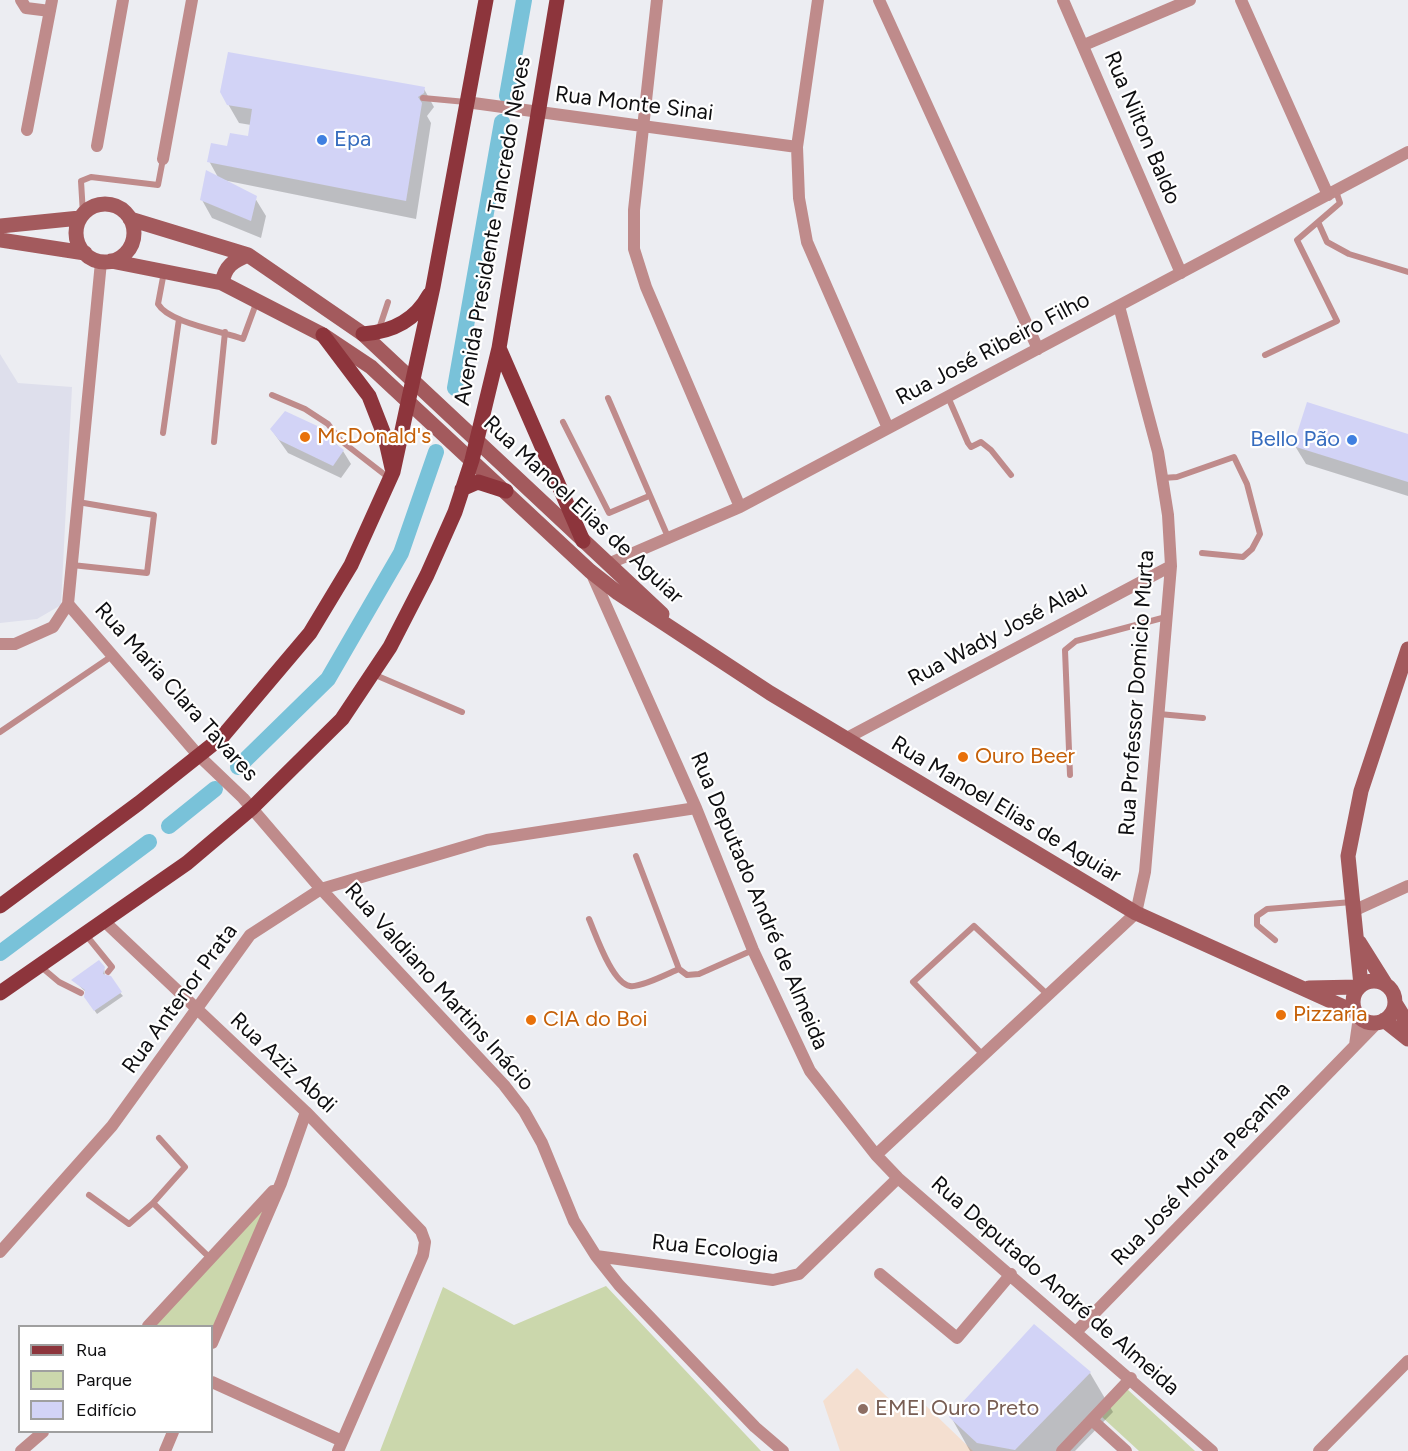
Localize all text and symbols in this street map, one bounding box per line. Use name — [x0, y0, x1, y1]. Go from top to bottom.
street label: Rua Nilton Baldo — [1098, 48, 1186, 208]
street label: Avenida Presidente Tancredo Neves — [449, 54, 537, 408]
street label: Rua Monte Sinai — [553, 81, 715, 127]
place label: Epa — [334, 127, 371, 153]
marker: Epa — [315, 133, 329, 147]
street label: Rua José Ribeiro Filho — [891, 287, 1095, 411]
street label: Rua Manoel Elias de Aguiar — [478, 410, 688, 610]
place label: McDonald's — [317, 424, 431, 450]
place label: Bello Pão — [1250, 427, 1340, 453]
marker: McDonald's — [298, 430, 312, 444]
marker: Bello Pão — [1345, 433, 1359, 447]
street label: Rua Professor Domicio Murta — [1114, 549, 1160, 837]
street label: Rua Wady José Alau — [904, 576, 1092, 692]
street label: Rua Maria Clara Tavares — [89, 597, 263, 787]
street label: Rua Manoel Elias de Aguiar — [886, 731, 1126, 889]
place label: Ouro Beer — [975, 744, 1075, 770]
street label: Rua Deputado André de Almeida — [684, 748, 834, 1054]
marker: Ouro Beer — [956, 750, 970, 764]
street label: Rua Valdiano Martins Inácio — [339, 878, 539, 1096]
street label: Rua Antenor Prata — [117, 919, 243, 1079]
place label: Pizzaria — [1293, 1002, 1367, 1028]
street label: Rua Aziz Abdi — [224, 1007, 342, 1119]
place label: CIA do Boi — [543, 1007, 648, 1033]
marker: Pizzaria — [1274, 1008, 1288, 1022]
marker: CIA do Boi — [524, 1013, 538, 1027]
street label: Rua José Moura Peçanha — [1106, 1076, 1296, 1272]
street label: Rua Deputado André de Almeida — [925, 1171, 1185, 1401]
street label: Rua Ecologia — [650, 1229, 780, 1269]
legend — [18, 1325, 213, 1433]
text: Rua — [76, 1339, 107, 1361]
text: Parque — [76, 1369, 132, 1391]
place label: EMEI Ouro Preto — [875, 1396, 1039, 1422]
text: Edifício — [76, 1399, 137, 1421]
marker: EMEI Ouro Preto — [856, 1402, 870, 1416]

